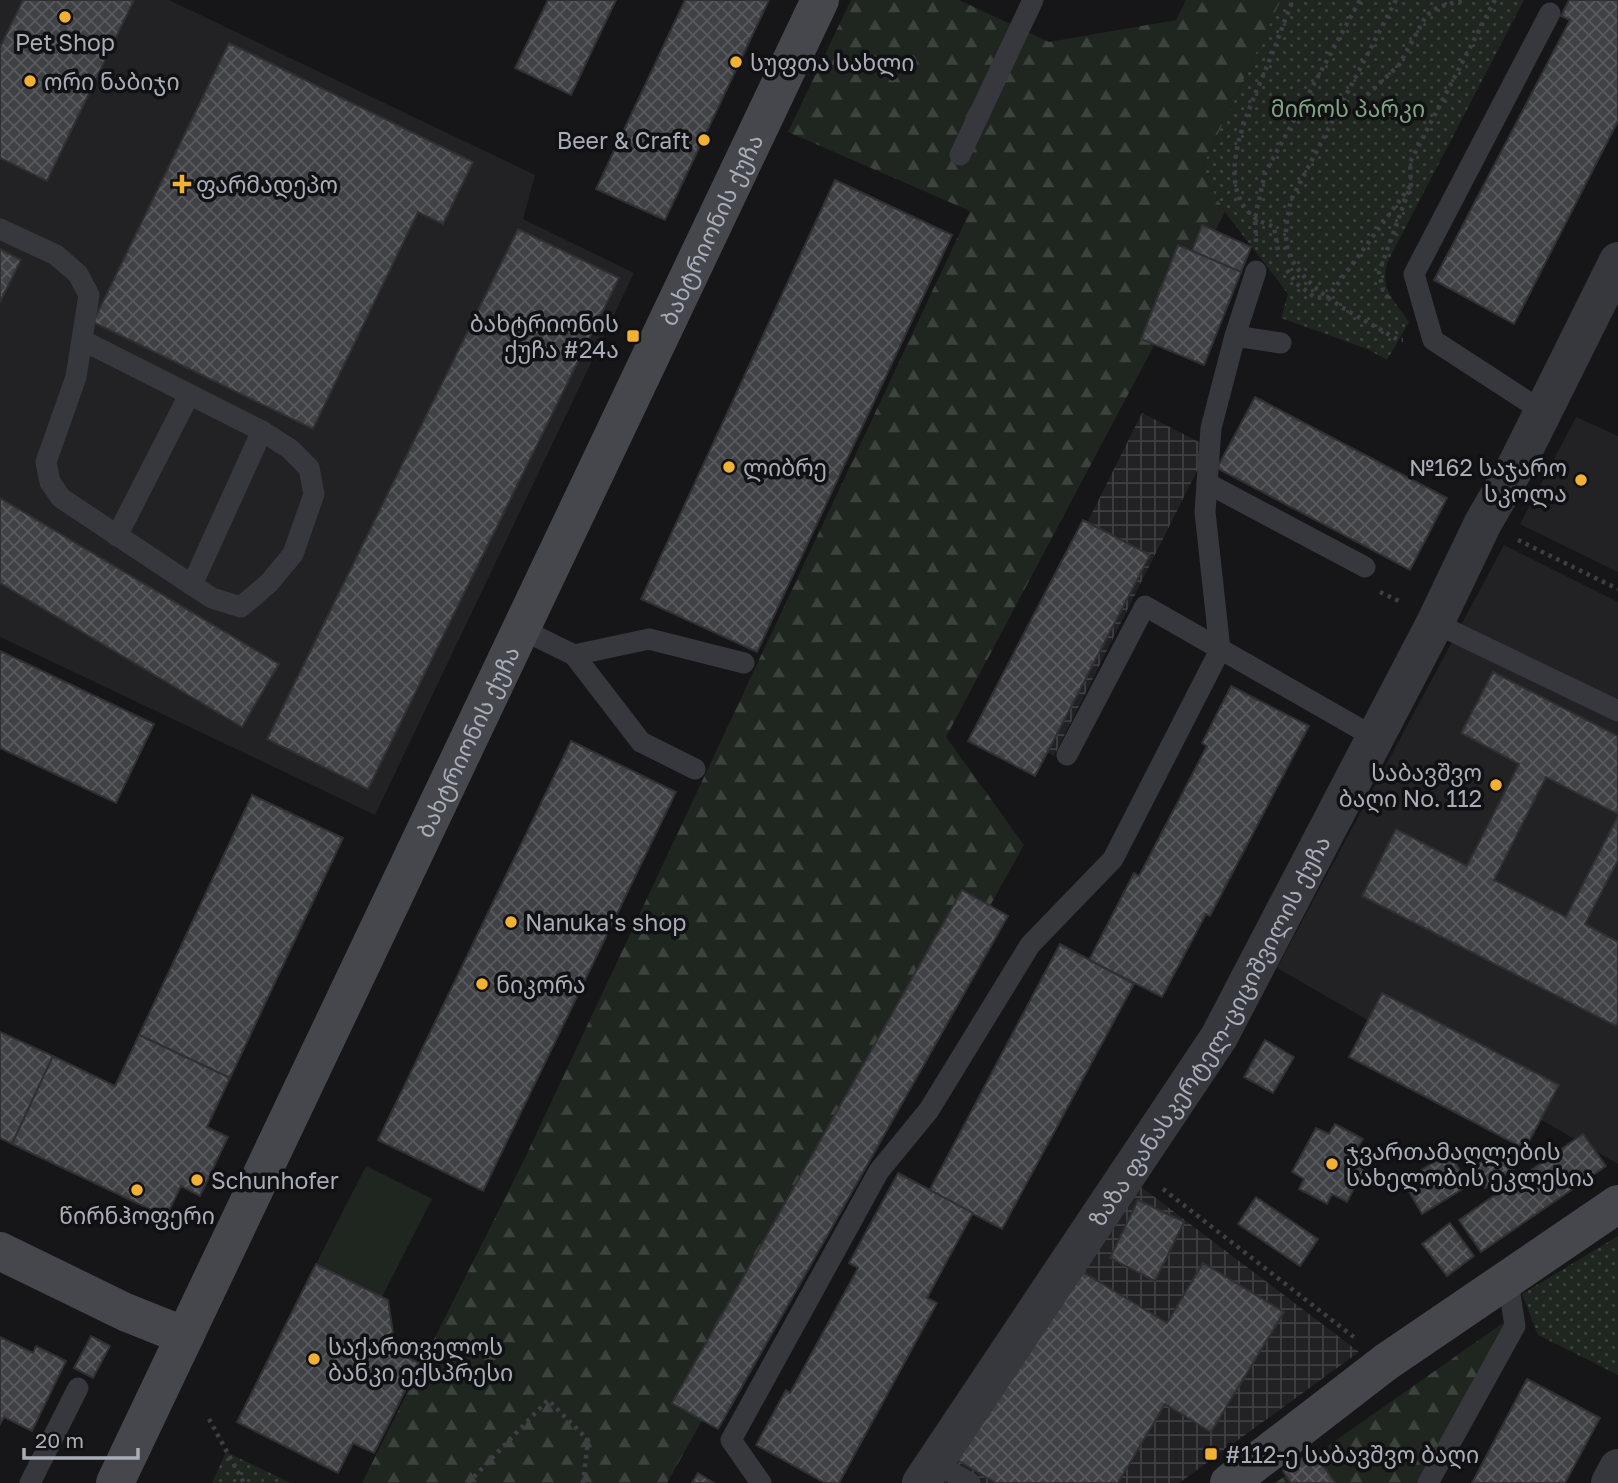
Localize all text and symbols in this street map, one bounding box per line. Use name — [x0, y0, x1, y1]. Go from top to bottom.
marker: Pet Shop — [57, 9, 73, 25]
place label: Pet Shop — [15, 28, 115, 56]
place label: სუფთა სახლი — [750, 48, 914, 77]
marker: სუფთა სახლი — [728, 54, 744, 70]
place label: ორი ნაბიჯი — [44, 67, 180, 96]
marker: ორი ნაბიჯი — [22, 73, 38, 89]
park label: მიროს პარკი — [1271, 94, 1425, 123]
place label: Beer & Craft — [557, 126, 690, 154]
street label: ბახტრიონის ქუჩა — [653, 129, 768, 330]
marker: Beer & Craft — [696, 132, 712, 148]
place label: ფარმადეპო — [196, 170, 338, 199]
marker: ფარმადეპო — [174, 176, 190, 192]
place label: ბახტრიონის ქუჩა #24ა — [470, 309, 619, 364]
marker: ბახტრიონის ქუჩა #24ა — [625, 328, 641, 344]
place label: ლიბრე — [743, 453, 827, 482]
place label: №162 საჯარო სკოლა — [1409, 453, 1567, 508]
marker: ლიბრე — [721, 459, 737, 475]
marker: №162 საჯარო სკოლა — [1573, 472, 1589, 488]
street label: ბახტრიონის ქუჩა — [410, 641, 525, 842]
place label: საბავშვო ბაღი No. 112 — [1339, 758, 1482, 813]
marker: საბავშვო ბაღი No. 112 — [1488, 777, 1504, 793]
street label: ზაზა ფანასკერტელ-ციციშვილის ქუჩა — [1083, 831, 1336, 1231]
place label: Nanuka's shop — [525, 908, 686, 936]
marker: Nanuka's shop — [503, 914, 519, 930]
place label: ნიკორა — [496, 970, 586, 999]
marker: ნიკორა — [474, 976, 490, 992]
place label: ჯვართამაღლების სახელობის ეკლესია — [1346, 1137, 1595, 1192]
marker: ჯვართამაღლების სახელობის ეკლესია — [1324, 1156, 1340, 1172]
place label: Schunhofer — [211, 1166, 339, 1194]
marker: Schunhofer — [189, 1172, 205, 1188]
marker: წირნჰოფერი — [129, 1182, 145, 1198]
place label: წირნჰოფერი — [59, 1201, 215, 1230]
place label: საქართველოს ბანკი ექსპრესი — [328, 1332, 513, 1387]
marker: საქართველოს ბანკი ექსპრესი — [306, 1351, 322, 1367]
scale bar — [24, 1416, 138, 1460]
text: 20 m — [35, 1427, 84, 1453]
place label: #112-ე საბავშვო ბაღი — [1225, 1440, 1479, 1469]
marker: #112-ე საბავშვო ბაღი — [1203, 1446, 1219, 1462]

